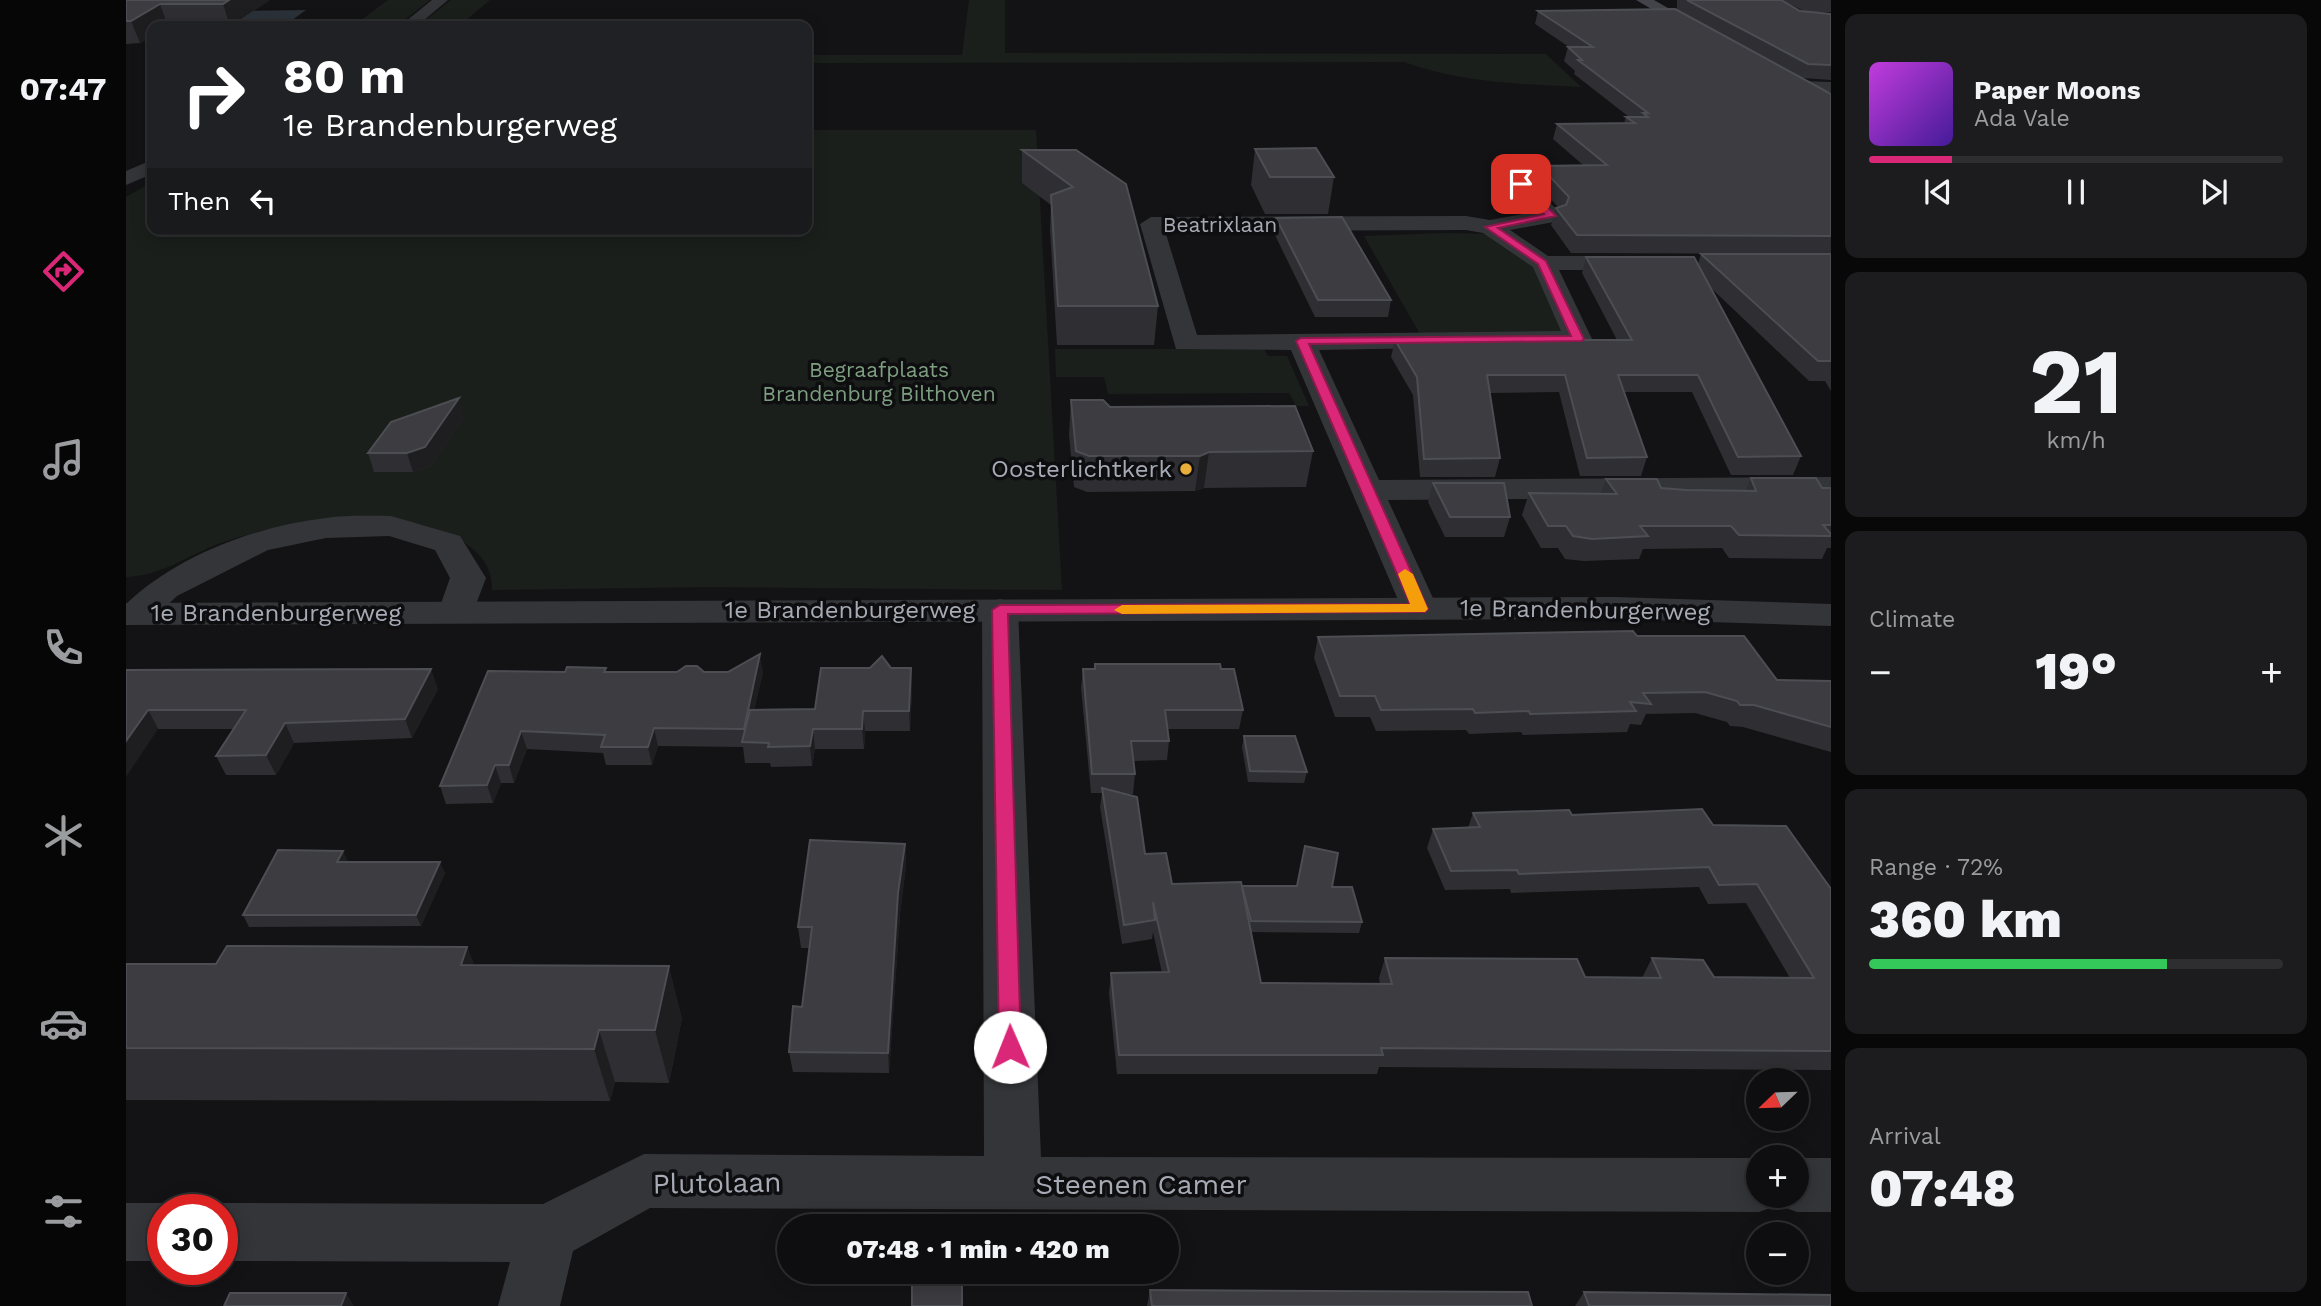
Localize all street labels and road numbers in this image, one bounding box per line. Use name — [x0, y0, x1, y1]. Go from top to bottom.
street label: Beatrixlaan — [1163, 212, 1277, 237]
street label: 1e Brandenburgerweg — [1460, 594, 1711, 626]
street label: 1e Brandenburgerweg — [725, 596, 975, 624]
street label: 1e Brandenburgerweg — [151, 599, 401, 627]
street label: Plutolaan — [652, 1165, 782, 1201]
street label: Steenen Camer — [1035, 1168, 1247, 1201]

